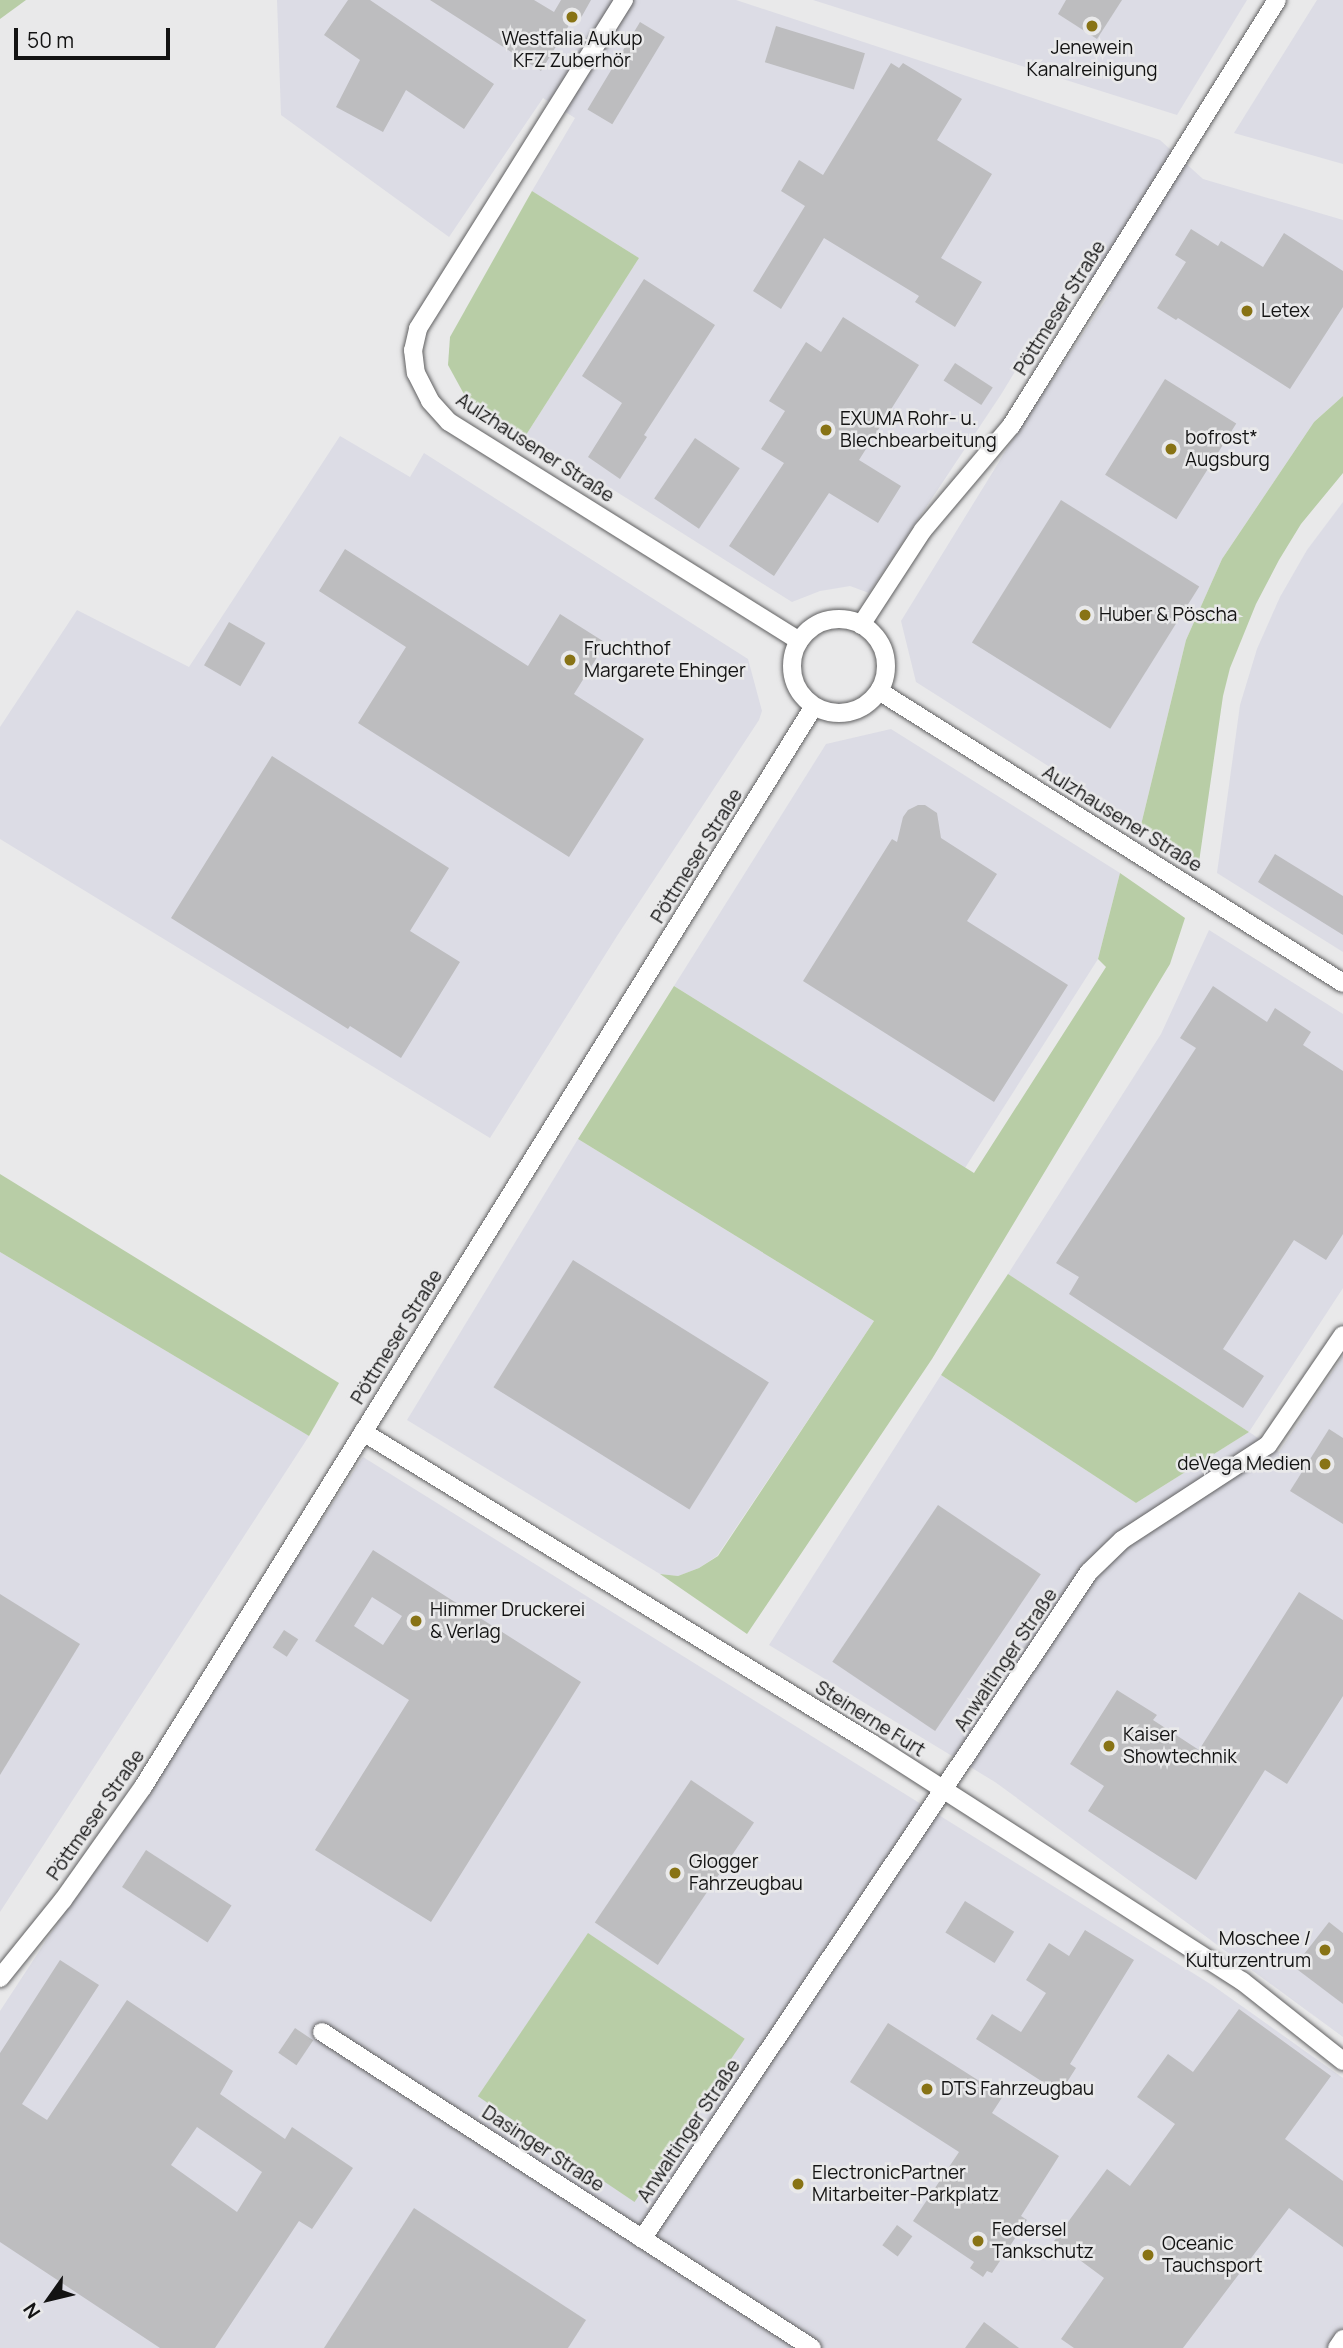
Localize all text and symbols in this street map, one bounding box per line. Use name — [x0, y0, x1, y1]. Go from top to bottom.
marker: Westfalia Aukup KFZ Zuberhör — [564, 9, 580, 25]
scale bar — [18, 14, 173, 58]
marker: Jenewein Kanalreinigung — [1084, 18, 1100, 34]
text: 50 m — [27, 26, 74, 54]
place label: Westfalia Aukup KFZ Zuberhör — [502, 28, 642, 72]
place label: Jenewein Kanalreinigung — [1026, 37, 1158, 81]
street label: Pöttmeser Straße — [1009, 236, 1111, 380]
place label: Letex — [1261, 300, 1310, 322]
marker: Letex — [1239, 303, 1255, 319]
street label: Aulzhausener Straße — [452, 388, 618, 508]
place label: EXUMA Rohr- u. Blechbearbeitung — [840, 408, 997, 452]
marker: EXUMA Rohr- u. Blechbearbeitung — [818, 422, 834, 438]
place label: bofrost* Augsburg — [1185, 427, 1270, 471]
marker: bofrost* Augsburg — [1163, 441, 1179, 457]
place label: Huber & Pöscha — [1099, 604, 1237, 626]
marker: Huber & Pöscha — [1077, 607, 1093, 623]
place label: Fruchthof Margarete Ehinger — [584, 638, 746, 682]
marker: Fruchthof Margarete Ehinger — [562, 652, 578, 668]
street label: Aulzhausener Straße — [1038, 761, 1206, 877]
street label: Pöttmeser Straße — [646, 784, 748, 928]
street label: Pöttmeser Straße — [346, 1265, 448, 1409]
place label: deVega Medien — [1177, 1453, 1311, 1475]
marker: deVega Medien — [1317, 1456, 1333, 1472]
street label: Anwaltinger Straße — [950, 1584, 1062, 1736]
place label: Himmer Druckerei & Verlag — [430, 1599, 585, 1643]
marker: Himmer Druckerei & Verlag — [408, 1613, 424, 1629]
street label: Steinerne Furt — [811, 1676, 929, 1762]
place label: Kaiser Showtechnik — [1123, 1724, 1237, 1768]
marker: Kaiser Showtechnik — [1101, 1738, 1117, 1754]
street label: Pöttmeser Straße — [42, 1745, 150, 1885]
place label: Glogger Fahrzeugbau — [689, 1851, 803, 1895]
marker: Glogger Fahrzeugbau — [667, 1865, 683, 1881]
place label: Moschee / Kulturzentrum — [1186, 1928, 1311, 1972]
marker: Moschee / Kulturzentrum — [1317, 1942, 1333, 1958]
street label: Anwaltinger Straße — [633, 2055, 745, 2207]
place label: DTS Fahrzeugbau — [941, 2078, 1094, 2100]
marker: DTS Fahrzeugbau — [919, 2081, 935, 2097]
street label: Dasinger Straße — [478, 2101, 608, 2197]
place label: ElectronicPartner Mitarbeiter-Parkplatz — [812, 2162, 999, 2206]
marker: ElectronicPartner Mitarbeiter-Parkplatz — [790, 2176, 806, 2192]
place label: Federsel Tankschutz — [992, 2219, 1094, 2263]
marker: Federsel Tankschutz — [970, 2233, 986, 2249]
place label: Oceanic Tauchsport — [1162, 2233, 1263, 2277]
marker: Oceanic Tauchsport — [1140, 2247, 1156, 2263]
north arrow — [14, 2264, 84, 2334]
text: N — [17, 2298, 46, 2324]

